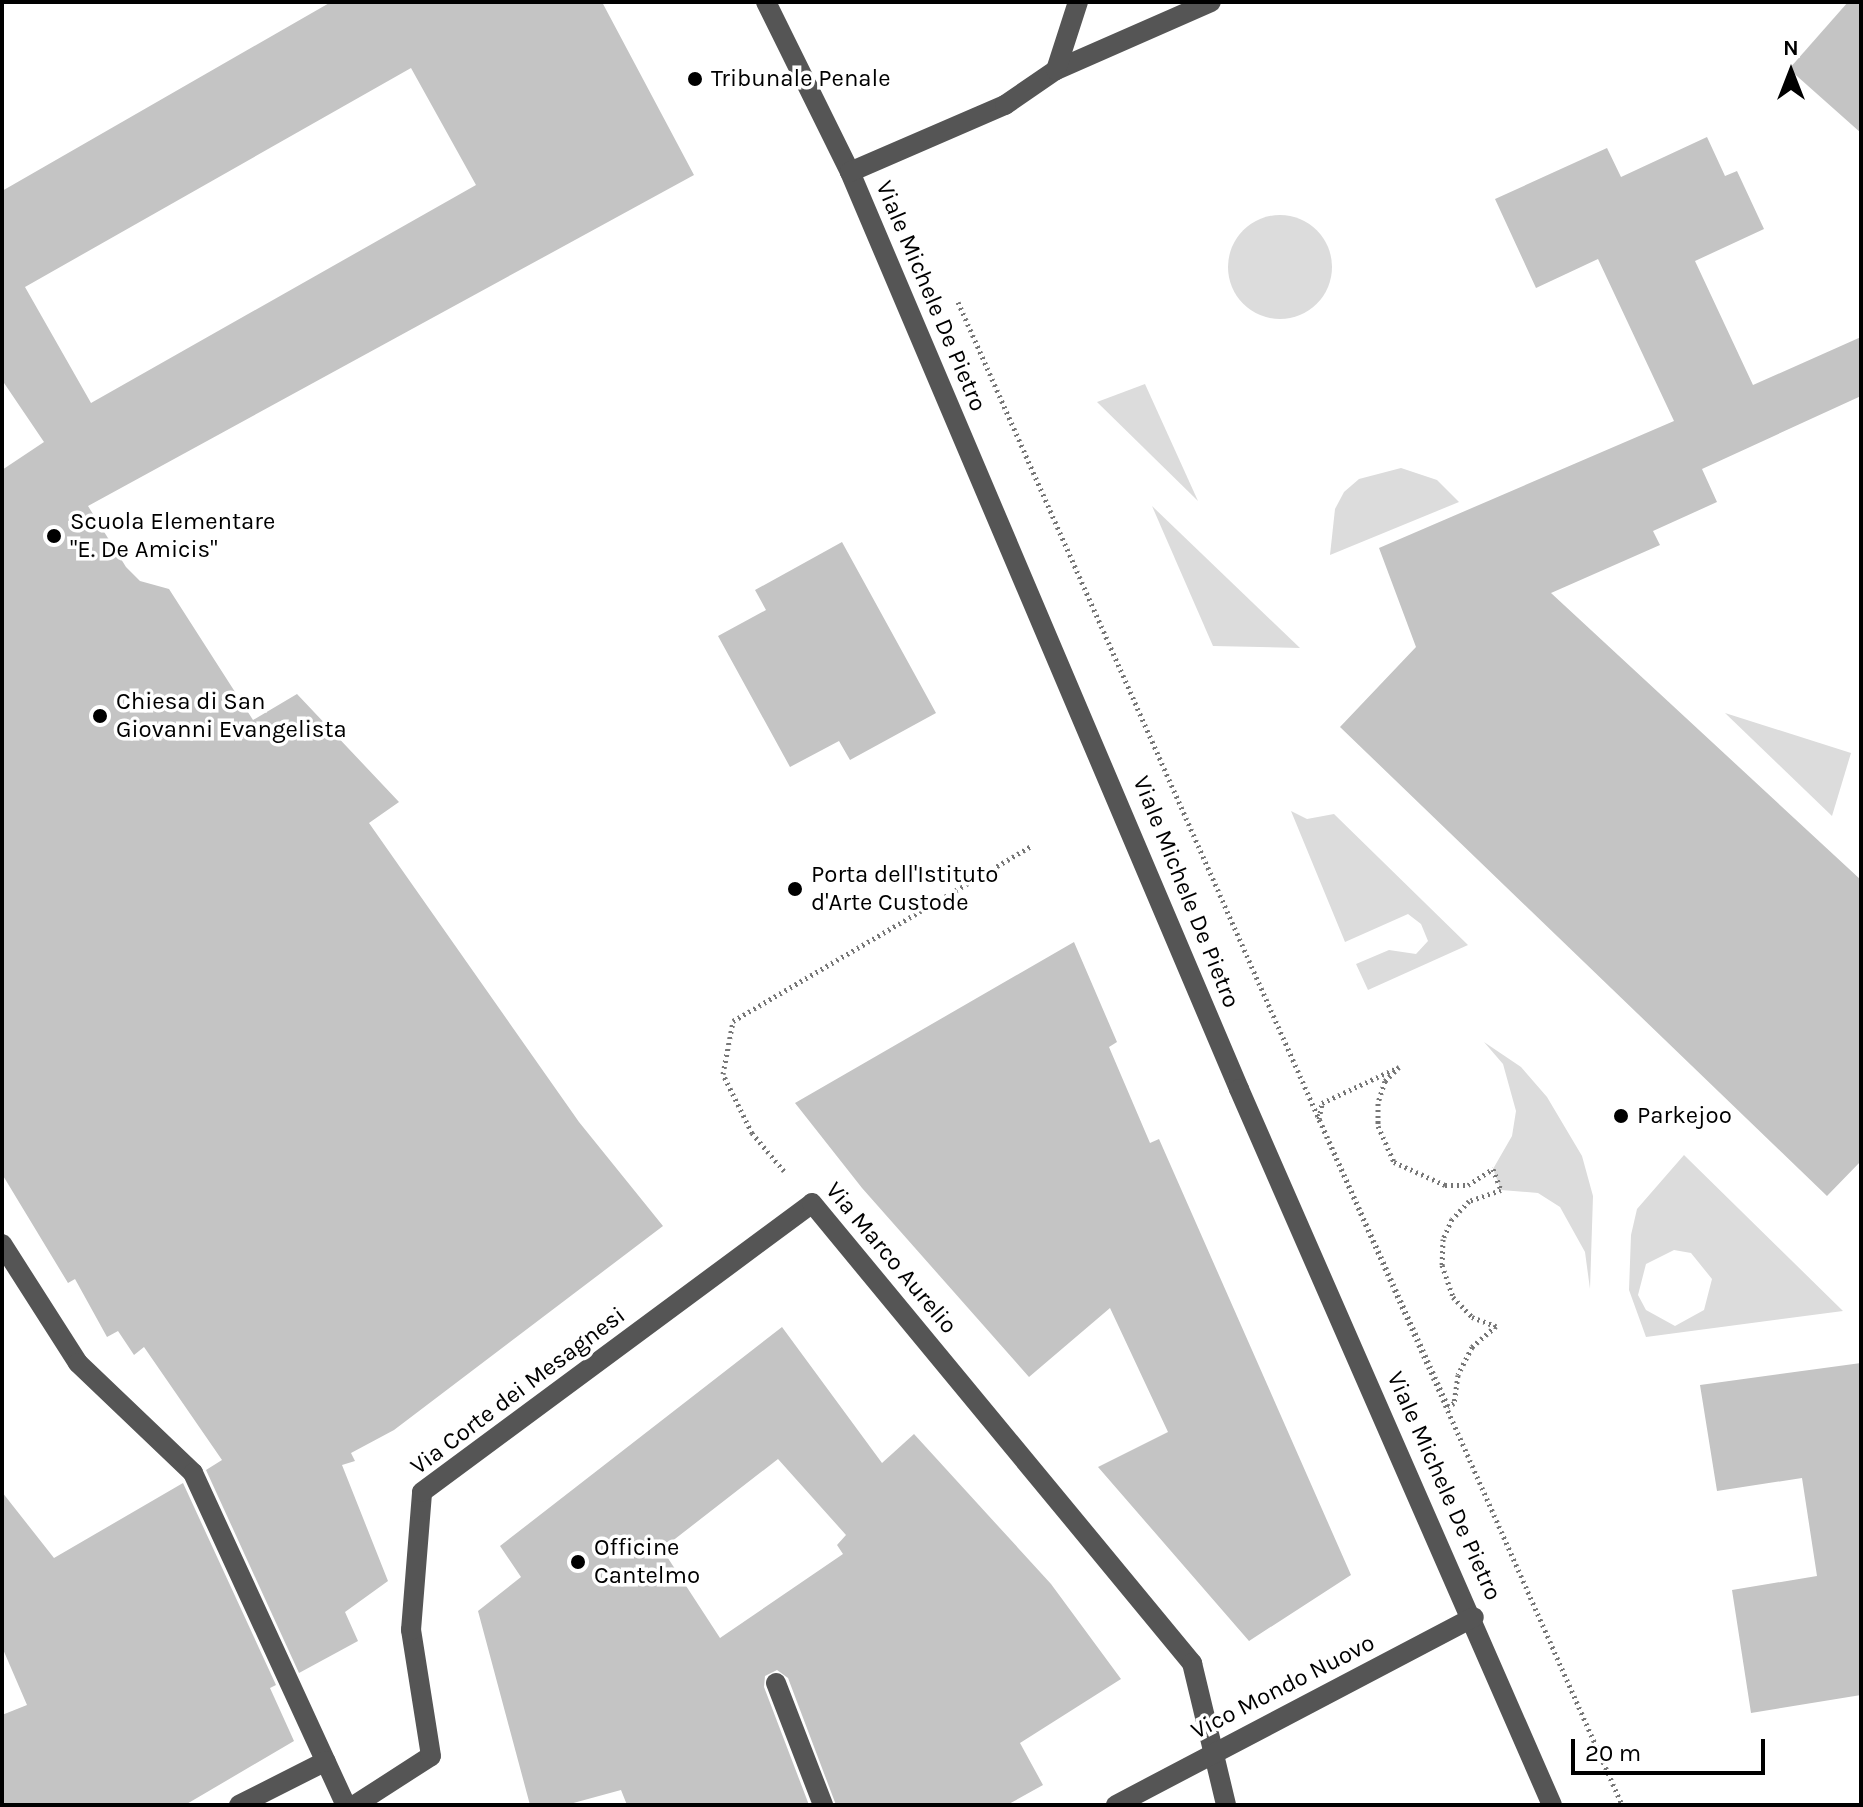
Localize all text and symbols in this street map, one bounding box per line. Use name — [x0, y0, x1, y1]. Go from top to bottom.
north arrow — [1751, 32, 1831, 112]
text: N — [1783, 35, 1799, 61]
place label: Tribunale Penale — [711, 65, 891, 93]
marker: Tribunale Penale — [686, 70, 704, 88]
street label: Viale Michele De Pietro — [869, 176, 993, 416]
place label: Scuola Elementare "E. De Amicis" — [70, 508, 275, 564]
marker: Scuola Elementare "E. De Amicis" — [45, 527, 63, 545]
place label: Chiesa di San Giovanni Evangelista — [116, 688, 347, 744]
marker: Chiesa di San Giovanni Evangelista — [91, 707, 109, 725]
street label: Viale Michele De Pietro — [1126, 772, 1246, 1012]
place label: Porta dell'Istituto d'Arte Custode — [811, 861, 998, 917]
marker: Porta dell'Istituto d'Arte Custode — [786, 880, 804, 898]
place label: Parkejoo — [1637, 1102, 1732, 1130]
marker: Parkejoo — [1612, 1107, 1630, 1125]
street label: Via Marco Aurelio — [819, 1176, 963, 1340]
street label: Via Corte dei Mesagnesi — [405, 1301, 631, 1481]
street label: Viale Michele De Pietro — [1381, 1367, 1507, 1605]
place label: Officine Cantelmo — [594, 1534, 700, 1590]
marker: Officine Cantelmo — [569, 1553, 587, 1571]
street label: Vico Mondo Nuovo — [1186, 1628, 1380, 1746]
scale bar — [1575, 1723, 1769, 1773]
text: 20 m — [1585, 1739, 1641, 1767]

